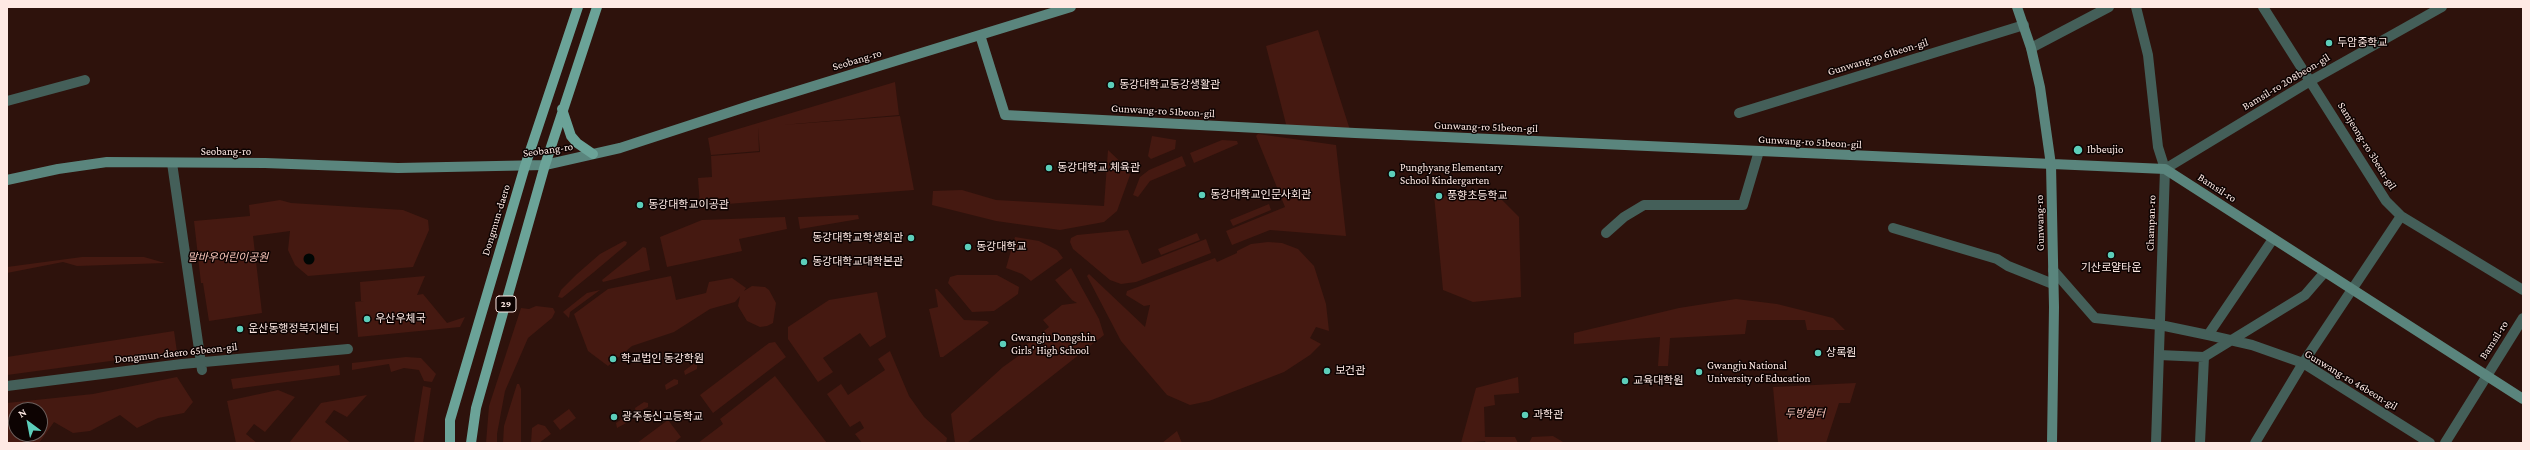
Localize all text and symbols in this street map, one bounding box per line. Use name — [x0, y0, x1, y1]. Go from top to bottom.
street label: Gunwang-ro 61beon-gil — [1826, 35, 1930, 79]
place label: 두암중학교 — [2337, 36, 2388, 50]
marker: 두암중학교 — [2324, 38, 2334, 48]
street label: Seobang-ro — [831, 46, 883, 74]
street label: Bamsil-ro 208beon-gil — [2240, 51, 2332, 113]
place label: 동강대학교동강생활관 — [1119, 78, 1220, 92]
marker: 동강대학교동강생활관 — [1106, 80, 1116, 90]
street label: Samjeong-ro 3beon-gil — [2335, 100, 2399, 192]
street label: Gunwang-ro 51beon-gil — [1111, 102, 1215, 120]
street label: Gunwang-ro 51beon-gil — [1434, 119, 1538, 135]
street label: Gunwang-ro 51beon-gil — [1758, 133, 1862, 151]
street label: Seobang-ro — [522, 140, 574, 160]
place label: Ibbeujio — [2087, 143, 2123, 157]
marker: Ibbeujio — [2072, 144, 2084, 156]
street label: Seobang-ro — [201, 145, 251, 159]
place label: 동강대학교 체육관 — [1057, 161, 1140, 175]
place label: Punghyang Elementary School Kindergarten — [1400, 161, 1503, 187]
marker: 동강대학교 체육관 — [1044, 163, 1054, 173]
marker: Punghyang Elementary School Kindergarten — [1387, 169, 1397, 179]
street label: Bamsil-ro — [2195, 171, 2239, 205]
street label: Dongmun-daero — [479, 183, 513, 257]
place label: 동강대학교인문사회관 — [1210, 188, 1311, 202]
place label: 풍향초등학교 — [1447, 189, 1508, 203]
marker: 동강대학교인문사회관 — [1197, 190, 1207, 200]
marker: 풍향초등학교 — [1434, 191, 1444, 201]
street label: Gunwang-ro — [2033, 195, 2047, 251]
street label: Champan-ro — [2143, 195, 2159, 251]
place label: 동강대학교이공관 — [648, 198, 729, 212]
marker: 동강대학교이공관 — [635, 200, 645, 210]
place label: 동강대학교학생회관 — [812, 231, 903, 245]
marker: 동강대학교학생회관 — [906, 233, 916, 243]
place label: 동강대학교 — [976, 240, 1027, 254]
marker: 동강대학교 — [963, 242, 973, 252]
marker: 기산로얄타운 — [2106, 250, 2116, 260]
park label: 말바우어린이공원 — [188, 251, 268, 265]
place label: 동강대학교대학본관 — [812, 255, 903, 269]
marker: 동강대학교대학본관 — [799, 257, 809, 267]
place label: 기산로얄타운 — [2081, 261, 2141, 275]
road number: 29 — [496, 296, 516, 312]
place label: 우산우체국 — [375, 312, 426, 326]
marker: 우산우체국 — [362, 314, 372, 324]
street label: Bamsil-ro — [2477, 318, 2511, 362]
place label: 운산동행정복지센터 — [248, 322, 339, 336]
marker: 운산동행정복지센터 — [235, 324, 245, 334]
place label: Gwangju Dongshin Girls' High School — [1011, 331, 1096, 357]
marker: Gwangju Dongshin Girls' High School — [998, 339, 1008, 349]
street label: Dongmun-daero 65beon-gil — [114, 340, 238, 366]
place label: 상록원 — [1826, 346, 1856, 360]
street label: Gunwang-ro 46beon-gil — [2302, 347, 2400, 413]
marker: 상록원 — [1813, 348, 1823, 358]
place label: 학교법인 동강학원 — [621, 352, 704, 366]
marker: 학교법인 동강학원 — [608, 354, 618, 364]
place label: Gwangju National University of Education — [1707, 359, 1810, 385]
place label: 보건관 — [1335, 364, 1365, 378]
marker: 보건관 — [1322, 366, 1332, 376]
marker: Gwangju National University of Education — [1694, 367, 1704, 377]
place label: 교육대학원 — [1633, 374, 1684, 388]
marker: 교육대학원 — [1620, 376, 1630, 386]
north arrow — [8, 402, 48, 442]
text: N — [16, 406, 29, 420]
park label: 두방쉼터 — [1785, 407, 1825, 421]
place label: 과학관 — [1533, 408, 1563, 422]
place label: 광주동신고등학교 — [622, 410, 703, 424]
marker: 과학관 — [1520, 410, 1530, 420]
marker: 광주동신고등학교 — [609, 412, 619, 422]

